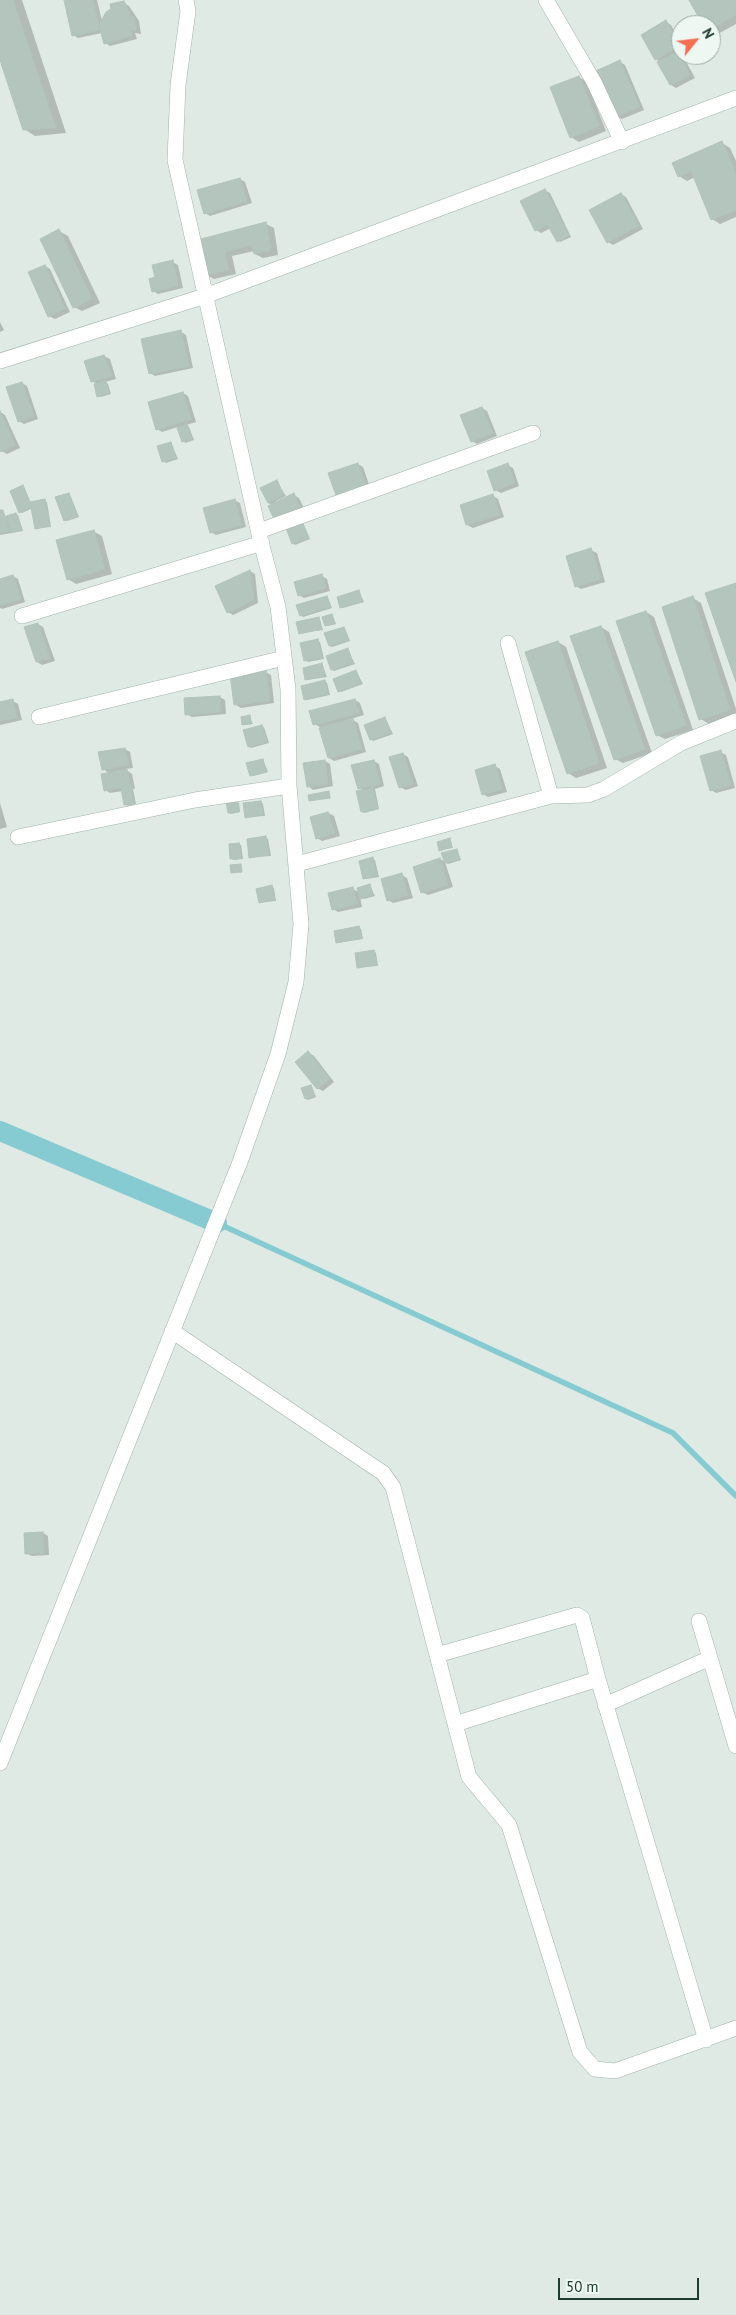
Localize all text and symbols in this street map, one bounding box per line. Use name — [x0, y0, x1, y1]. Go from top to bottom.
north arrow — [671, 15, 721, 65]
text: N — [698, 25, 718, 42]
scale bar — [561, 2268, 702, 2300]
text: 50 m — [566, 2277, 599, 2296]

